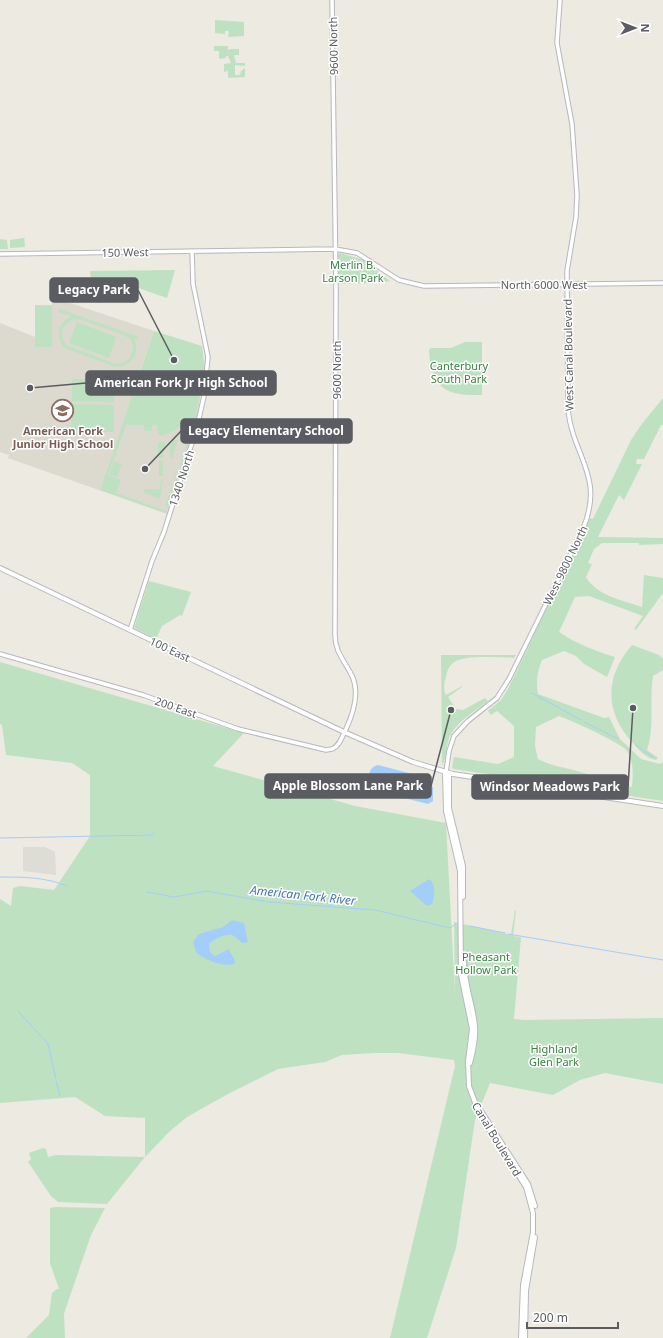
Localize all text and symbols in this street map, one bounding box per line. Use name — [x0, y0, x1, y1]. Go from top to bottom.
north arrow — [615, 8, 655, 48]
street label: 9600 North — [325, 17, 341, 75]
text: N — [638, 24, 653, 32]
street label: 150 West — [101, 244, 149, 260]
park label: Merlin B. Larson Park — [322, 257, 384, 285]
street label: North 6000 West — [501, 277, 587, 292]
callout: Legacy Park — [50, 278, 138, 302]
text: Legacy Park — [58, 281, 131, 298]
street label: West Canal Boulevard — [560, 299, 576, 411]
street label: 9600 North — [329, 341, 344, 399]
park label: Canterbury South Park — [430, 358, 489, 386]
callout: American Fork Jr High School — [86, 371, 276, 395]
text: American Fork Jr High School — [94, 374, 268, 391]
school or university icon: American Fork Junior High School — [50, 397, 76, 423]
callout: Legacy Elementary School — [181, 419, 352, 443]
text: Legacy Elementary School — [188, 422, 344, 439]
place label: American Fork Junior High School — [12, 423, 113, 451]
street label: 1340 North — [165, 448, 197, 508]
street label: West 9800 North — [539, 523, 591, 607]
street label: 100 East — [147, 633, 193, 665]
street label: 200 East — [153, 693, 199, 721]
callout: Apple Blossom Lane Park — [265, 774, 431, 798]
callout: Windsor Meadows Park — [472, 775, 628, 799]
text: Apple Blossom Lane Park — [273, 777, 424, 794]
text: Windsor Meadows Park — [480, 778, 621, 795]
water label: American Fork River — [248, 881, 358, 909]
park label: Pheasant Hollow Park — [455, 949, 517, 977]
park label: Highland Glen Park — [529, 1041, 579, 1069]
street label: Canal Boulevard — [469, 1099, 525, 1179]
scale bar — [527, 1304, 618, 1330]
text: 200 m — [533, 1309, 568, 1326]

